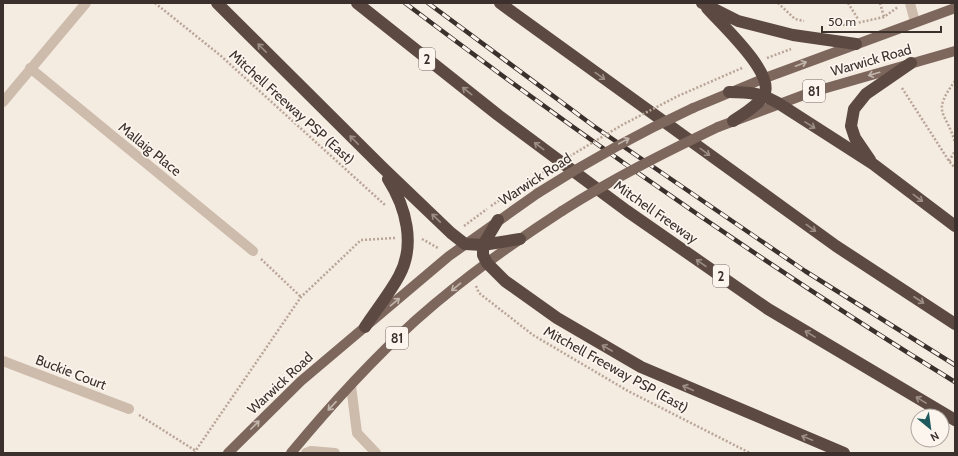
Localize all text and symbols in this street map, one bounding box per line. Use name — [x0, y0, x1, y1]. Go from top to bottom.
scale bar — [822, 8, 941, 34]
text: 50 m — [828, 14, 856, 29]
street label: Warwick Road — [829, 40, 913, 80]
one-way arrow — [257, 43, 267, 53]
street label: Mitchell Freeway PSP (East) — [226, 46, 358, 168]
road number: 2 — [419, 48, 435, 70]
one-way arrow — [795, 60, 807, 68]
one-way arrow — [594, 71, 605, 80]
one-way arrow — [868, 71, 881, 78]
road number: 81 — [803, 80, 825, 102]
one-way arrow — [462, 87, 473, 95]
street label: Mallaig Place — [115, 118, 185, 180]
one-way arrow — [804, 121, 815, 129]
one-way arrow — [349, 135, 359, 145]
one-way arrow — [618, 137, 630, 145]
one-way arrow — [533, 142, 544, 150]
one-way arrow — [700, 148, 711, 156]
street label: Warwick Road — [495, 149, 575, 209]
street label: Mitchell Freeway — [610, 176, 702, 248]
one-way arrow — [912, 194, 923, 202]
one-way arrow — [431, 213, 441, 223]
one-way arrow — [805, 224, 816, 232]
one-way arrow — [696, 259, 707, 267]
road number: 2 — [713, 265, 729, 287]
one-way arrow — [451, 283, 462, 292]
one-way arrow — [913, 296, 924, 304]
one-way arrow — [389, 298, 400, 307]
street label: Mitchell Freeway PSP (East) — [540, 322, 692, 416]
road number: 81 — [386, 327, 408, 349]
one-way arrow — [804, 329, 816, 337]
one-way arrow — [601, 343, 613, 351]
street label: Warwick Road — [243, 348, 317, 418]
street label: Buckie Court — [33, 350, 109, 394]
one-way arrow — [682, 384, 694, 391]
one-way arrow — [915, 396, 927, 404]
one-way arrow — [327, 401, 337, 411]
north arrow — [910, 408, 950, 448]
one-way arrow — [250, 420, 260, 430]
text: N — [928, 429, 942, 445]
one-way arrow — [802, 434, 814, 441]

